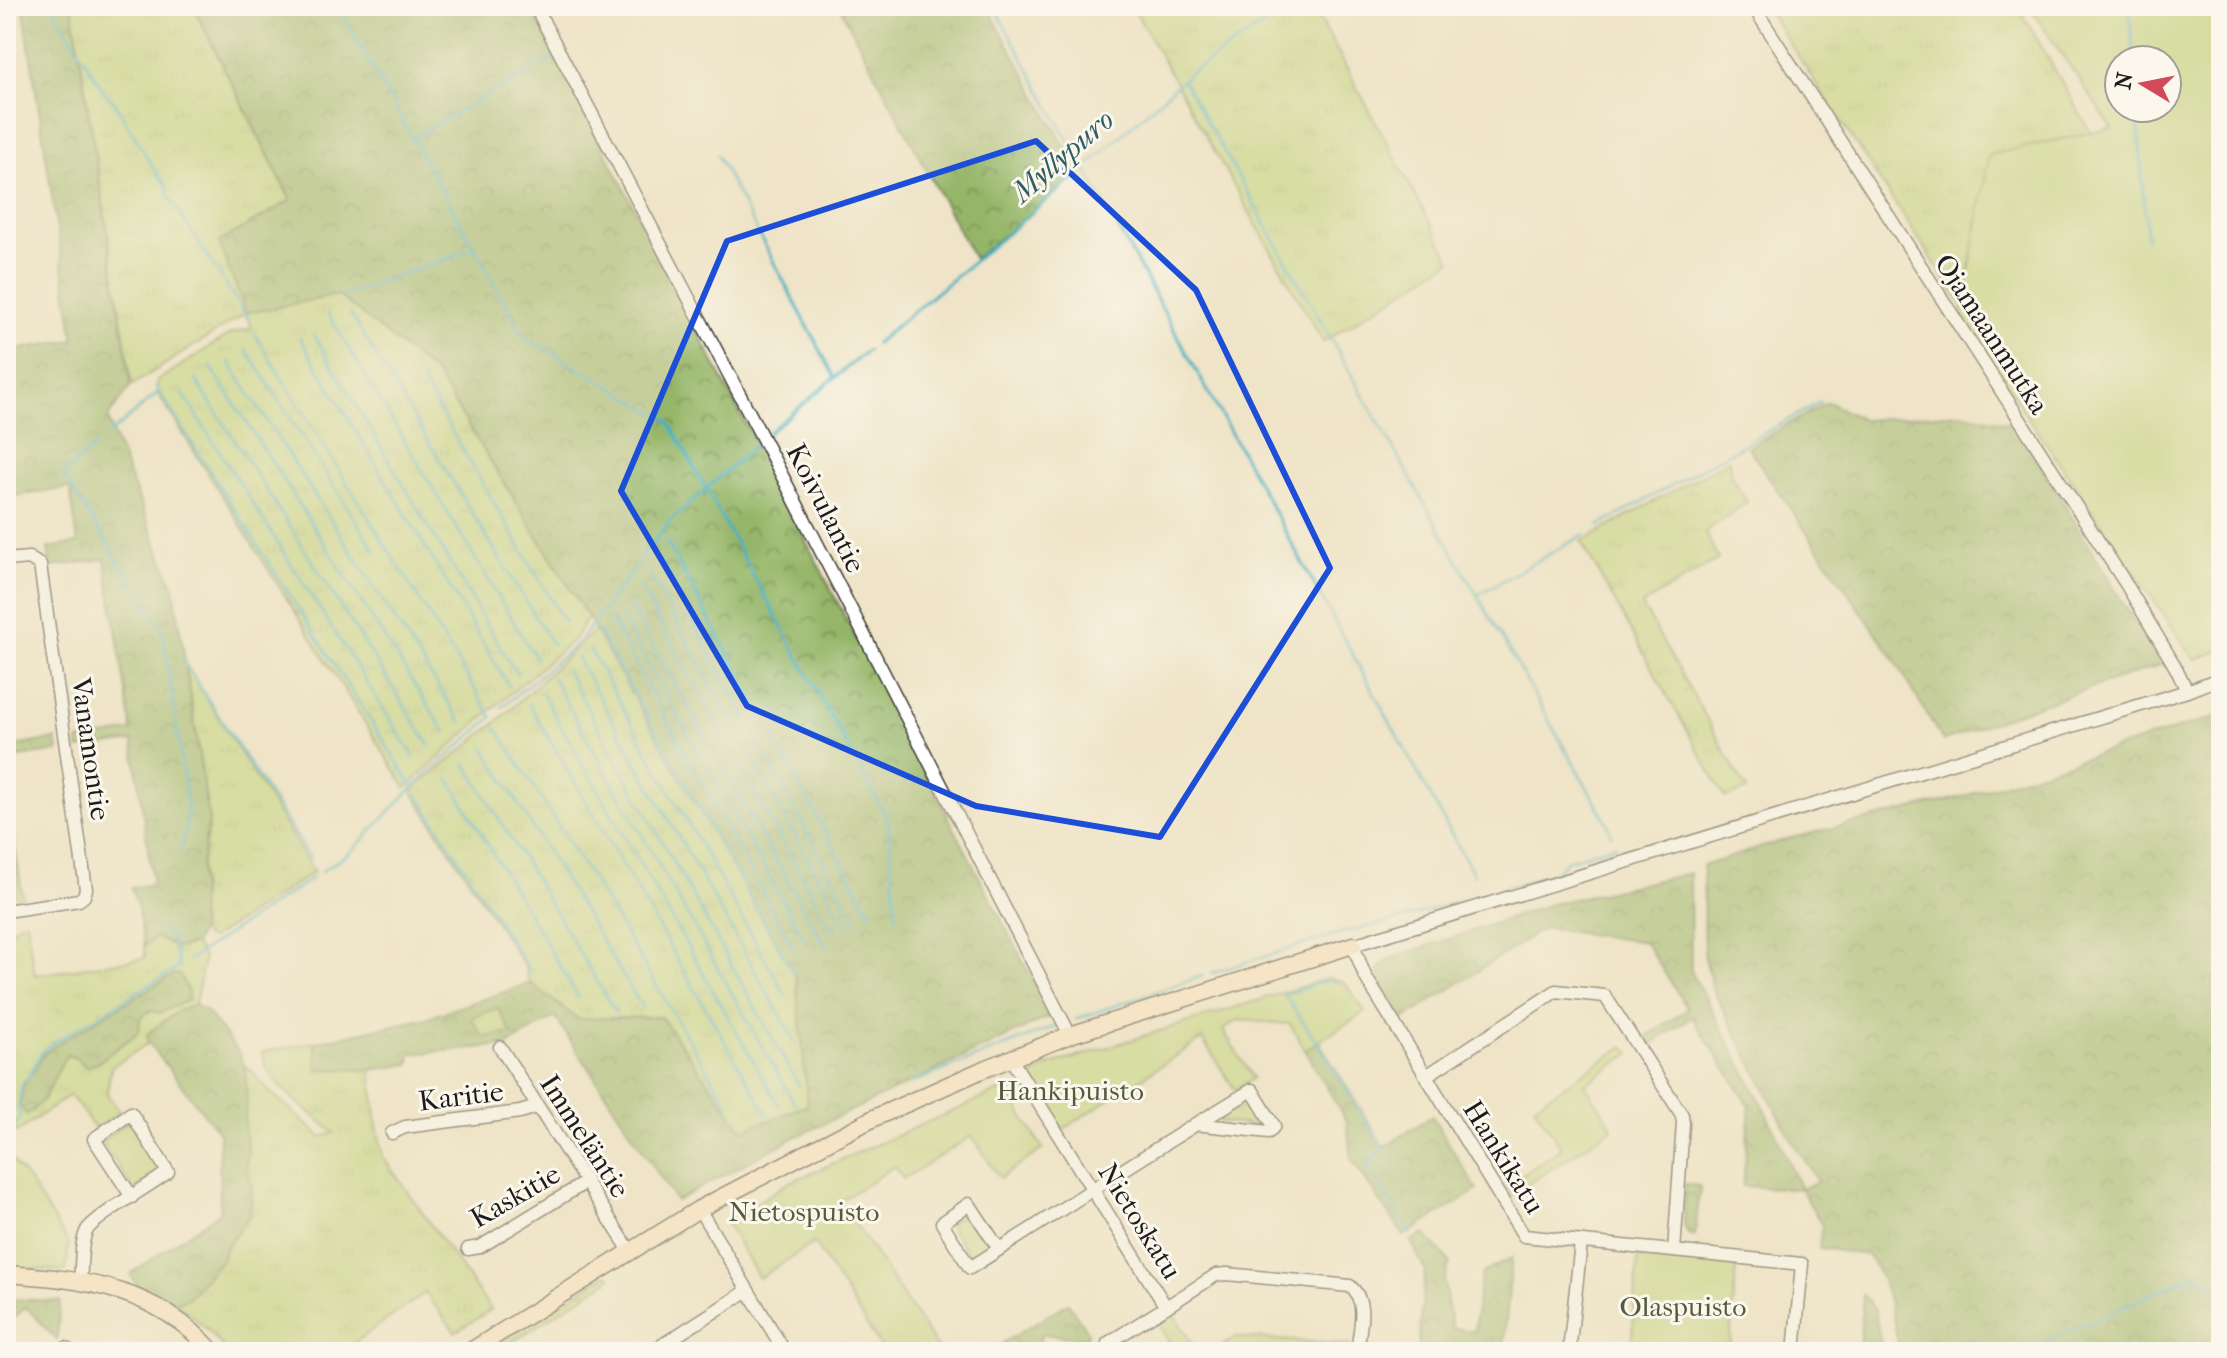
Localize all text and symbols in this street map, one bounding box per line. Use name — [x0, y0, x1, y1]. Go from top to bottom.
north arrow — [2103, 44, 2183, 124]
text: N — [2110, 70, 2139, 91]
water label: Myllypuro — [1003, 102, 1121, 211]
street label: Ojamaanmutka — [1928, 248, 2056, 421]
street label: Koivulantie — [779, 438, 873, 578]
street label: Vanamontie — [65, 675, 117, 823]
street label: Immeläntie — [533, 1068, 637, 1204]
street label: Karitie — [417, 1074, 506, 1118]
park label: Hankipuisto — [996, 1074, 1144, 1107]
street label: Hankikatu — [1456, 1094, 1552, 1220]
street label: Kaskitie — [464, 1157, 566, 1235]
street label: Nietoskatu — [1091, 1157, 1189, 1285]
park label: Nietospuisto — [728, 1195, 880, 1228]
park label: Olaspuisto — [1620, 1290, 1746, 1323]

